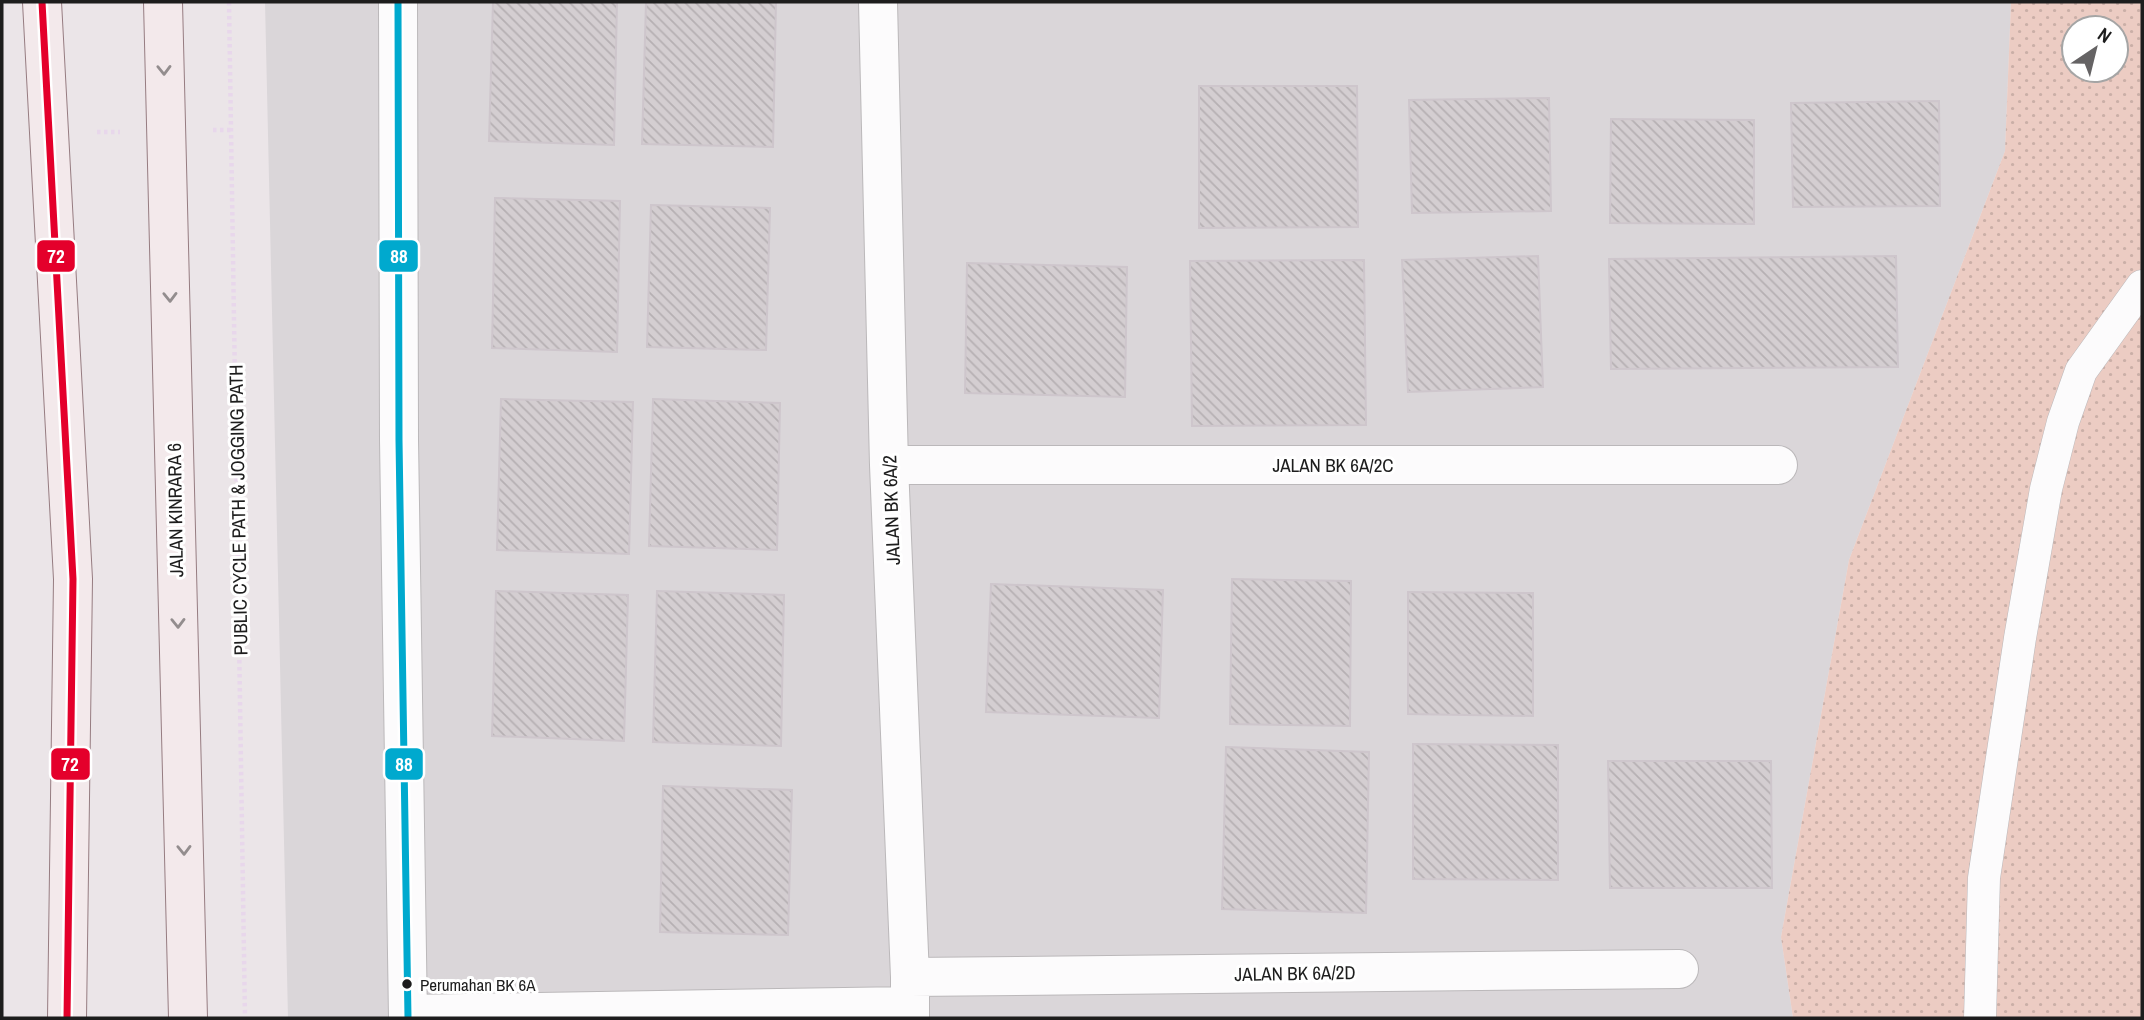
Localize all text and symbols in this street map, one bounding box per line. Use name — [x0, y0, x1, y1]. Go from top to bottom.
north arrow — [2060, 14, 2130, 84]
text: N — [2093, 21, 2117, 49]
one-way arrow — [157, 65, 172, 76]
line badge: 72 — [36, 239, 76, 273]
line badge: 88 — [378, 239, 419, 273]
text: 72 — [47, 243, 65, 269]
text: 88 — [390, 243, 408, 269]
one-way arrow — [162, 293, 178, 303]
street label: PUBLIC CYCLE PATH & JOGGING PATH — [222, 364, 254, 656]
street label: JALAN KINRARA 6 — [161, 443, 189, 577]
street label: JALAN BK 6A/2C — [1272, 452, 1394, 478]
street label: JALAN BK 6A/2 — [876, 455, 906, 565]
one-way arrow — [170, 618, 186, 629]
line badge: 72 — [50, 747, 91, 781]
line badge: 88 — [384, 747, 424, 781]
text: 72 — [61, 751, 79, 777]
text: 88 — [395, 751, 413, 777]
one-way arrow — [176, 845, 191, 856]
street label: JALAN BK 6A/2D — [1234, 959, 1356, 987]
place label: Perumahan BK 6A — [420, 973, 536, 996]
marker: Perumahan BK 6A — [400, 977, 414, 991]

